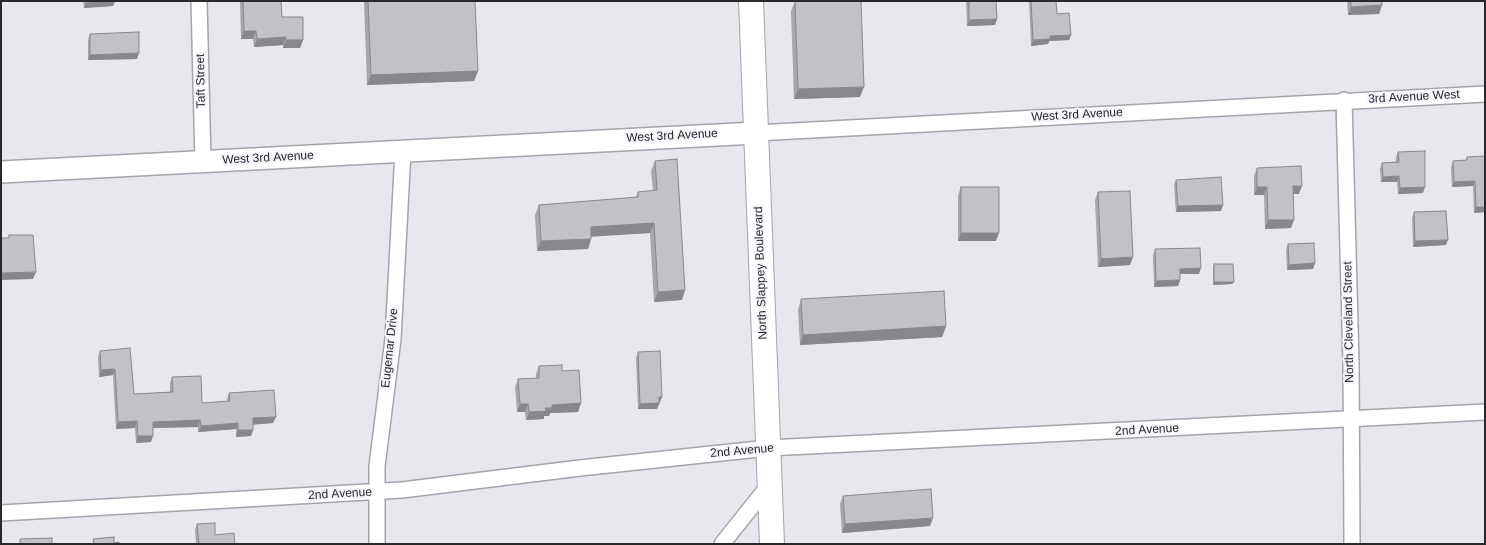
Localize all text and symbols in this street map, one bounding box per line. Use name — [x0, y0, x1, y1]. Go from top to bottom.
street label: Taft Street — [193, 54, 209, 108]
street label: 3rd Avenue West — [1368, 87, 1460, 107]
street label: West 3rd Avenue — [1031, 105, 1123, 125]
street label: West 3rd Avenue — [626, 126, 718, 146]
street label: West 3rd Avenue — [222, 148, 314, 168]
street label: North Slappey Boulevard — [751, 206, 771, 340]
street label: North Cleveland Street — [1341, 261, 1357, 383]
street label: Eugemar Drive — [379, 307, 401, 389]
street label: 2nd Avenue — [1115, 421, 1179, 439]
street label: 2nd Avenue — [710, 441, 774, 461]
street label: 2nd Avenue — [308, 485, 372, 503]

